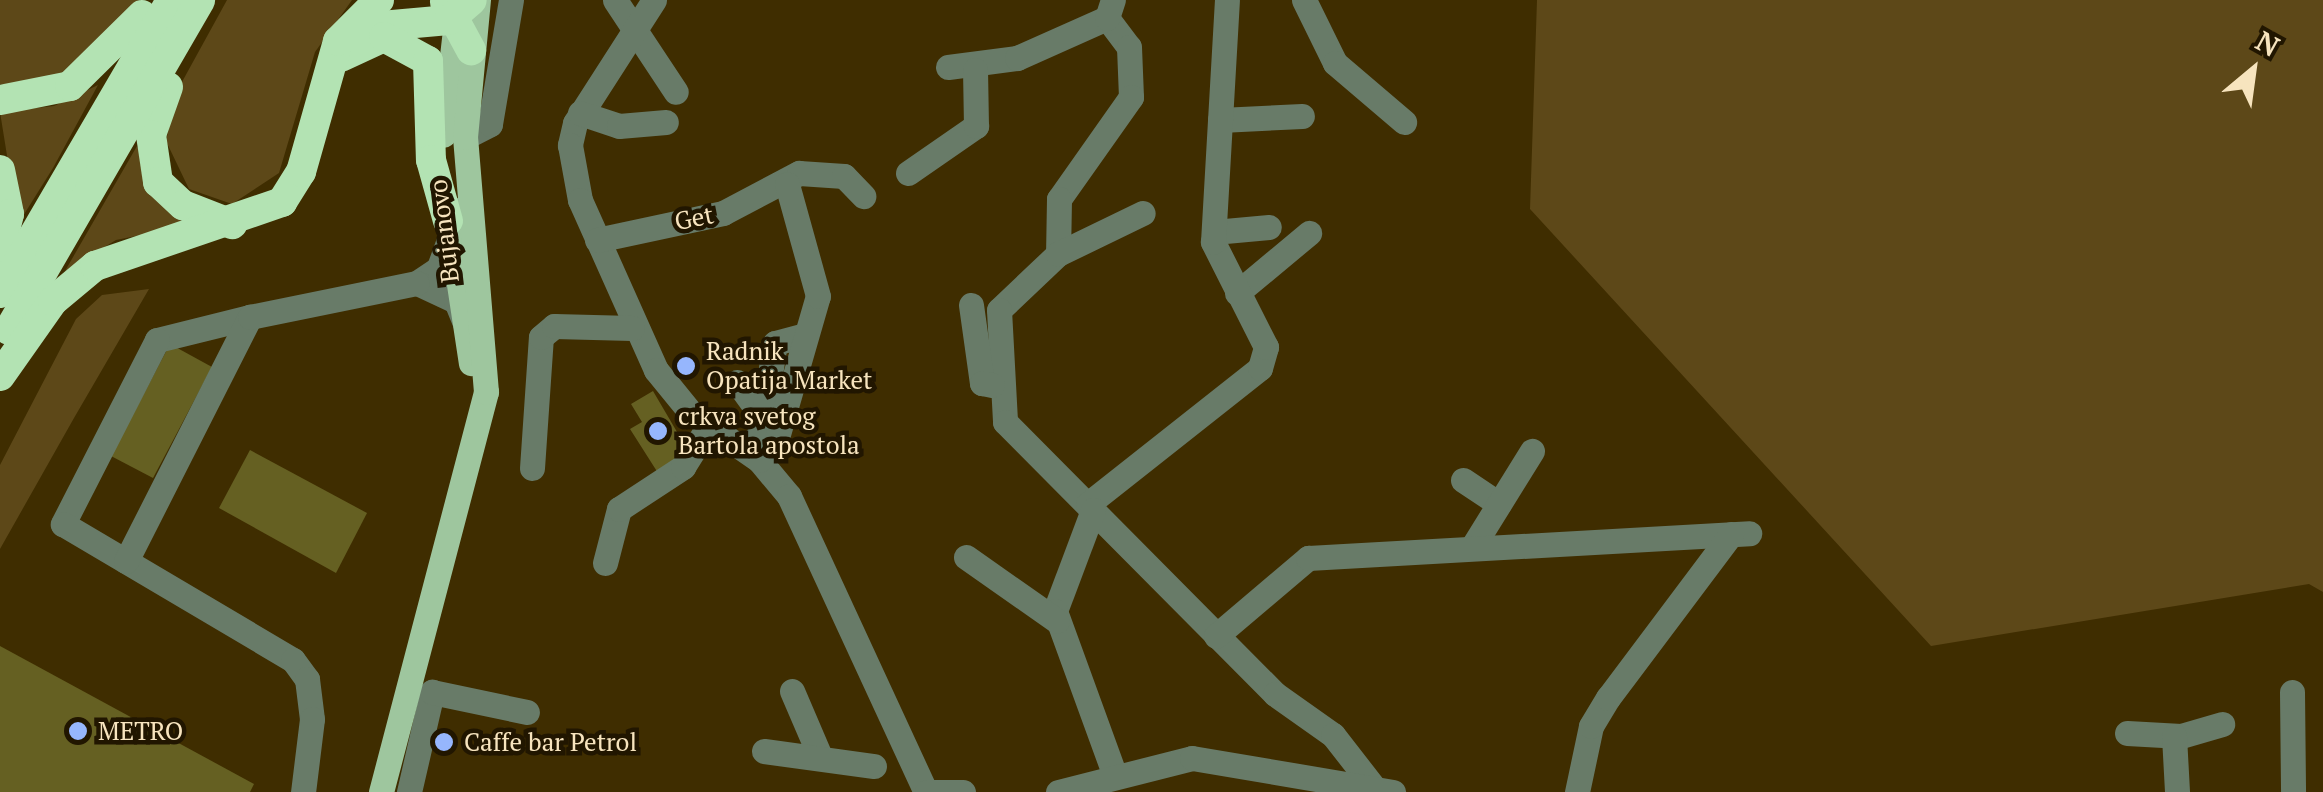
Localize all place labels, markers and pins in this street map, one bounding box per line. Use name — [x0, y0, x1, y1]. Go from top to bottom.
place label: Radnik Opatija Market — [706, 337, 872, 396]
marker: Radnik Opatija Market — [675, 355, 697, 377]
place label: crkva svetog Bartola apostola — [678, 402, 860, 461]
marker: crkva svetog Bartola apostola — [647, 420, 669, 442]
place label: METRO — [98, 716, 183, 746]
marker: METRO — [67, 720, 89, 742]
place label: Caffe bar Petrol — [464, 727, 637, 757]
marker: Caffe bar Petrol — [433, 731, 455, 753]

